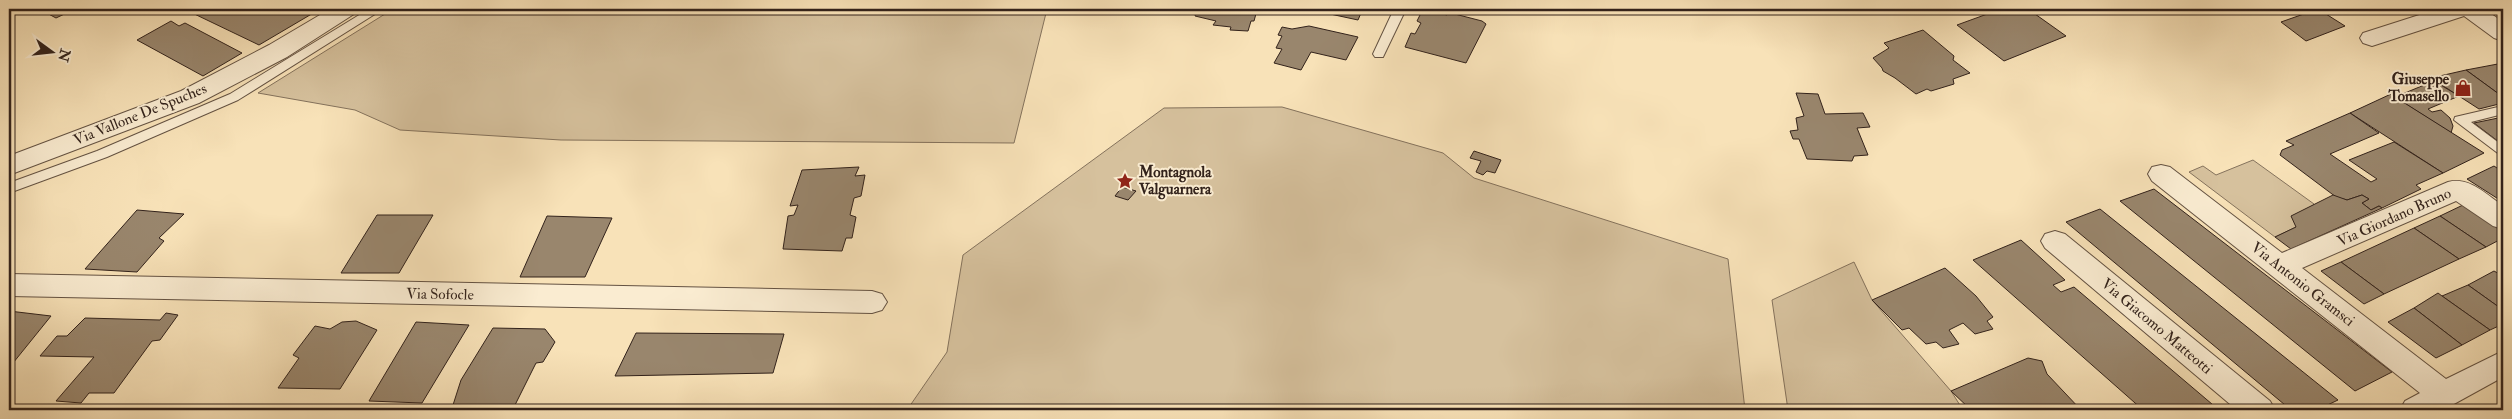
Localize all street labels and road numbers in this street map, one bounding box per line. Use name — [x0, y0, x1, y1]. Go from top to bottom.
street label: Via Vallone De Spuches — [71, 79, 210, 151]
street label: Via Giordano Bruno — [2334, 184, 2454, 251]
street label: Via Antonio Gramsci — [2247, 238, 2358, 331]
street label: Via Giacomo Matteotti — [2097, 274, 2216, 378]
street label: Via Sofocle — [406, 284, 474, 305]

